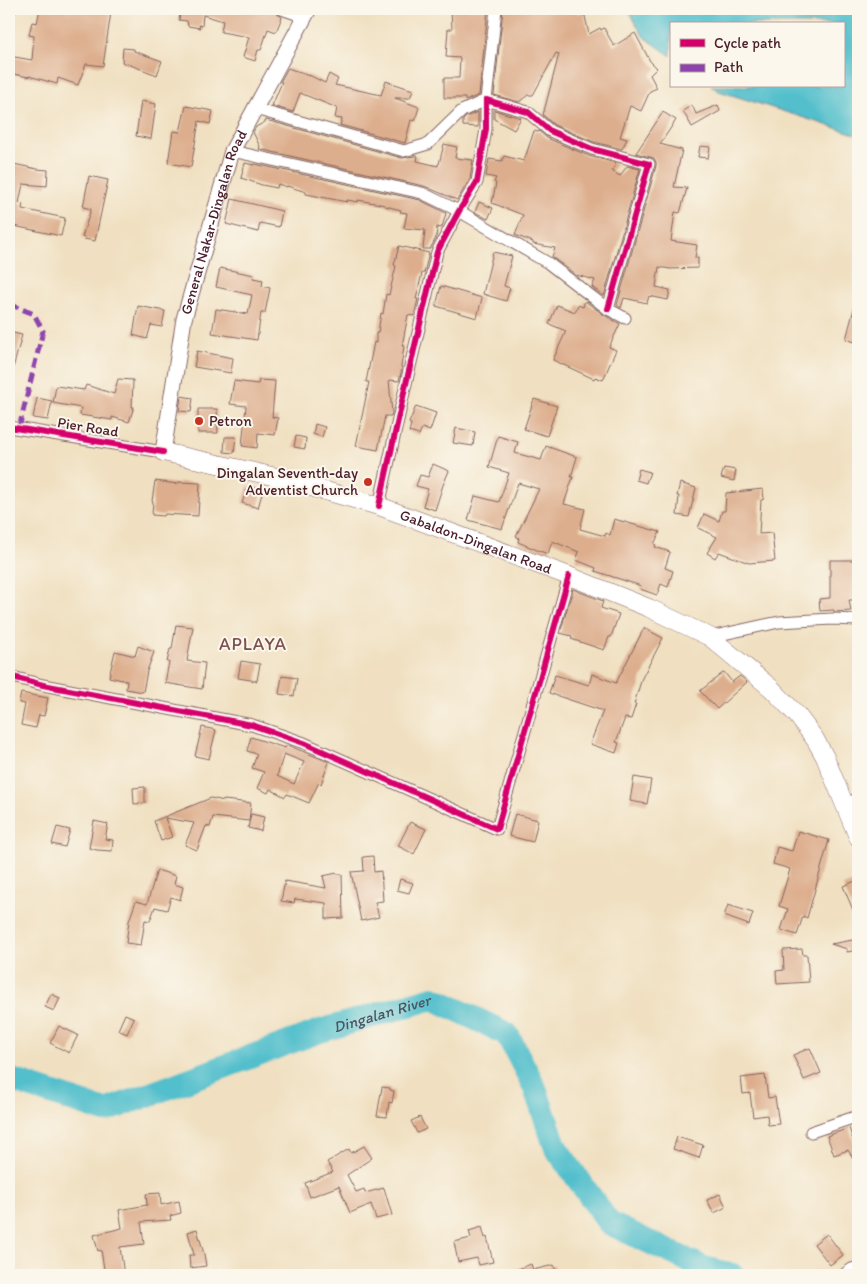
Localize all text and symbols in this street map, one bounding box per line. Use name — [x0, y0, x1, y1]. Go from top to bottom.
legend — [670, 22, 844, 88]
text: Cycle path — [714, 34, 781, 52]
text: Path — [714, 58, 743, 76]
street label: General Nakar-Dingalan Road — [177, 126, 251, 317]
place label: Petron — [209, 412, 252, 430]
street label: Pier Road — [56, 413, 120, 441]
marker: Petron — [193, 415, 205, 427]
place label: Dingalan Seventh-day Adventist Church — [216, 464, 358, 499]
marker: Dingalan Seventh-day Adventist Church — [362, 476, 374, 488]
street label: Gabaldon-Dingalan Road — [397, 506, 554, 578]
district label: APLAYA — [219, 633, 287, 655]
water label: Dingalan River — [331, 989, 434, 1036]

